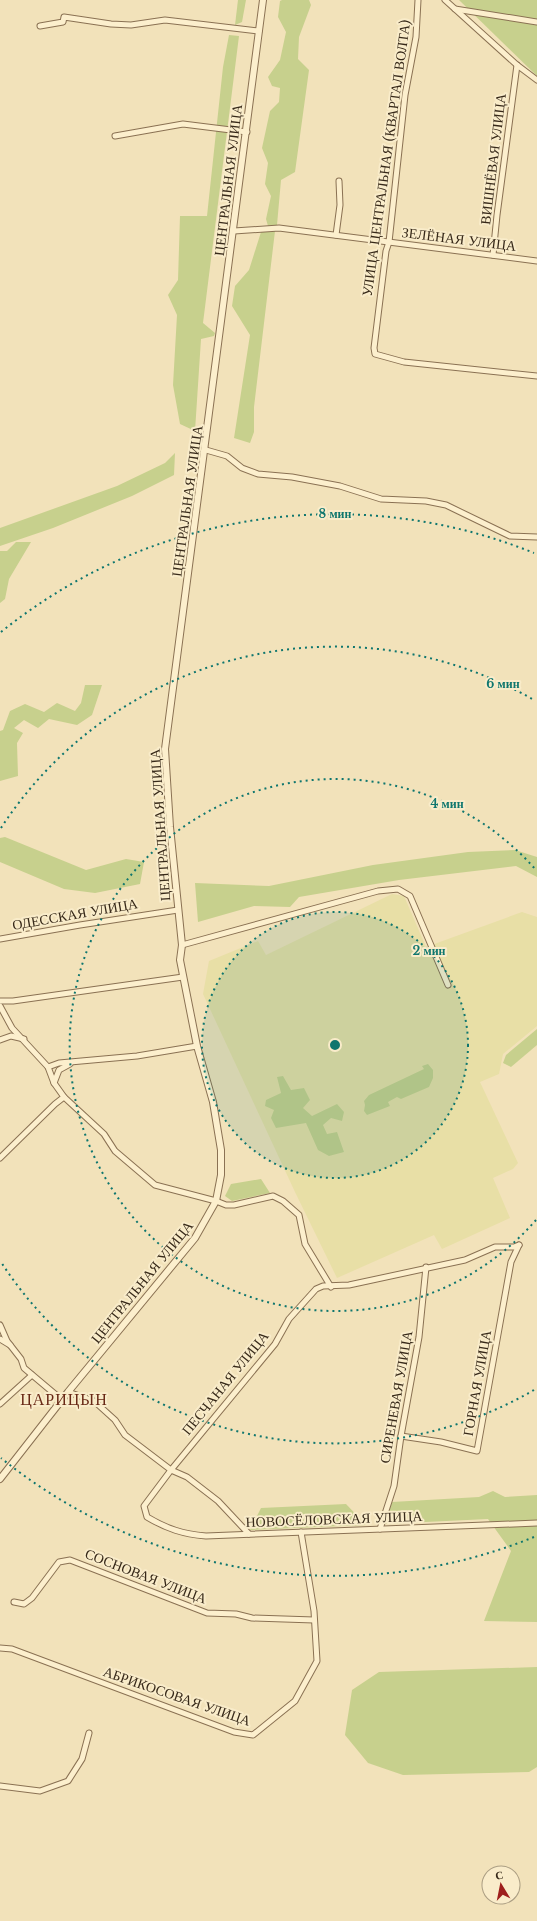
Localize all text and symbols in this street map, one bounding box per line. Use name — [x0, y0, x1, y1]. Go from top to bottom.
street label: УЛИЦА ЦЕНТРАЛЬНАЯ (КВАРТАЛ ВОЛТА) — [358, 18, 414, 298]
street label: ВИШНЁВАЯ УЛИЦА — [476, 91, 510, 226]
street label: ЦЕНТРАЛЬНАЯ УЛИЦА — [210, 102, 246, 257]
street label: ЗЕЛЁНАЯ УЛИЦА — [401, 223, 518, 255]
street label: ЦЕНТРАЛЬНАЯ УЛИЦА — [167, 423, 207, 578]
text: 8 мин — [319, 506, 351, 521]
text: 6 мин — [486, 676, 520, 691]
street label: ЦЕНТРАЛЬНАЯ УЛИЦА — [146, 747, 174, 902]
text: 4 мин — [430, 796, 464, 811]
street label: ОДЕССКАЯ УЛИЦА — [11, 894, 140, 934]
text: 2 мин — [412, 943, 446, 958]
centre of rings — [328, 1038, 342, 1052]
street label: ЦЕНТРАЛЬНАЯ УЛИЦА — [87, 1216, 198, 1347]
street label: ПЕСЧАНАЯ УЛИЦА — [178, 1327, 273, 1439]
street label: СИРЕНЕВАЯ УЛИЦА — [375, 1328, 417, 1465]
street label: ГОРНАЯ УЛИЦА — [459, 1328, 495, 1437]
district label: ЦАРИЦЫН — [20, 1389, 108, 1409]
street label: НОВОСЁЛОВСКАЯ УЛИЦА — [245, 1507, 424, 1531]
street label: СОСНОВАЯ УЛИЦА — [82, 1544, 210, 1608]
street label: АБРИКОСОВАЯ УЛИЦА — [101, 1662, 254, 1730]
north arrow — [481, 1865, 521, 1905]
text: С — [494, 1868, 504, 1883]

